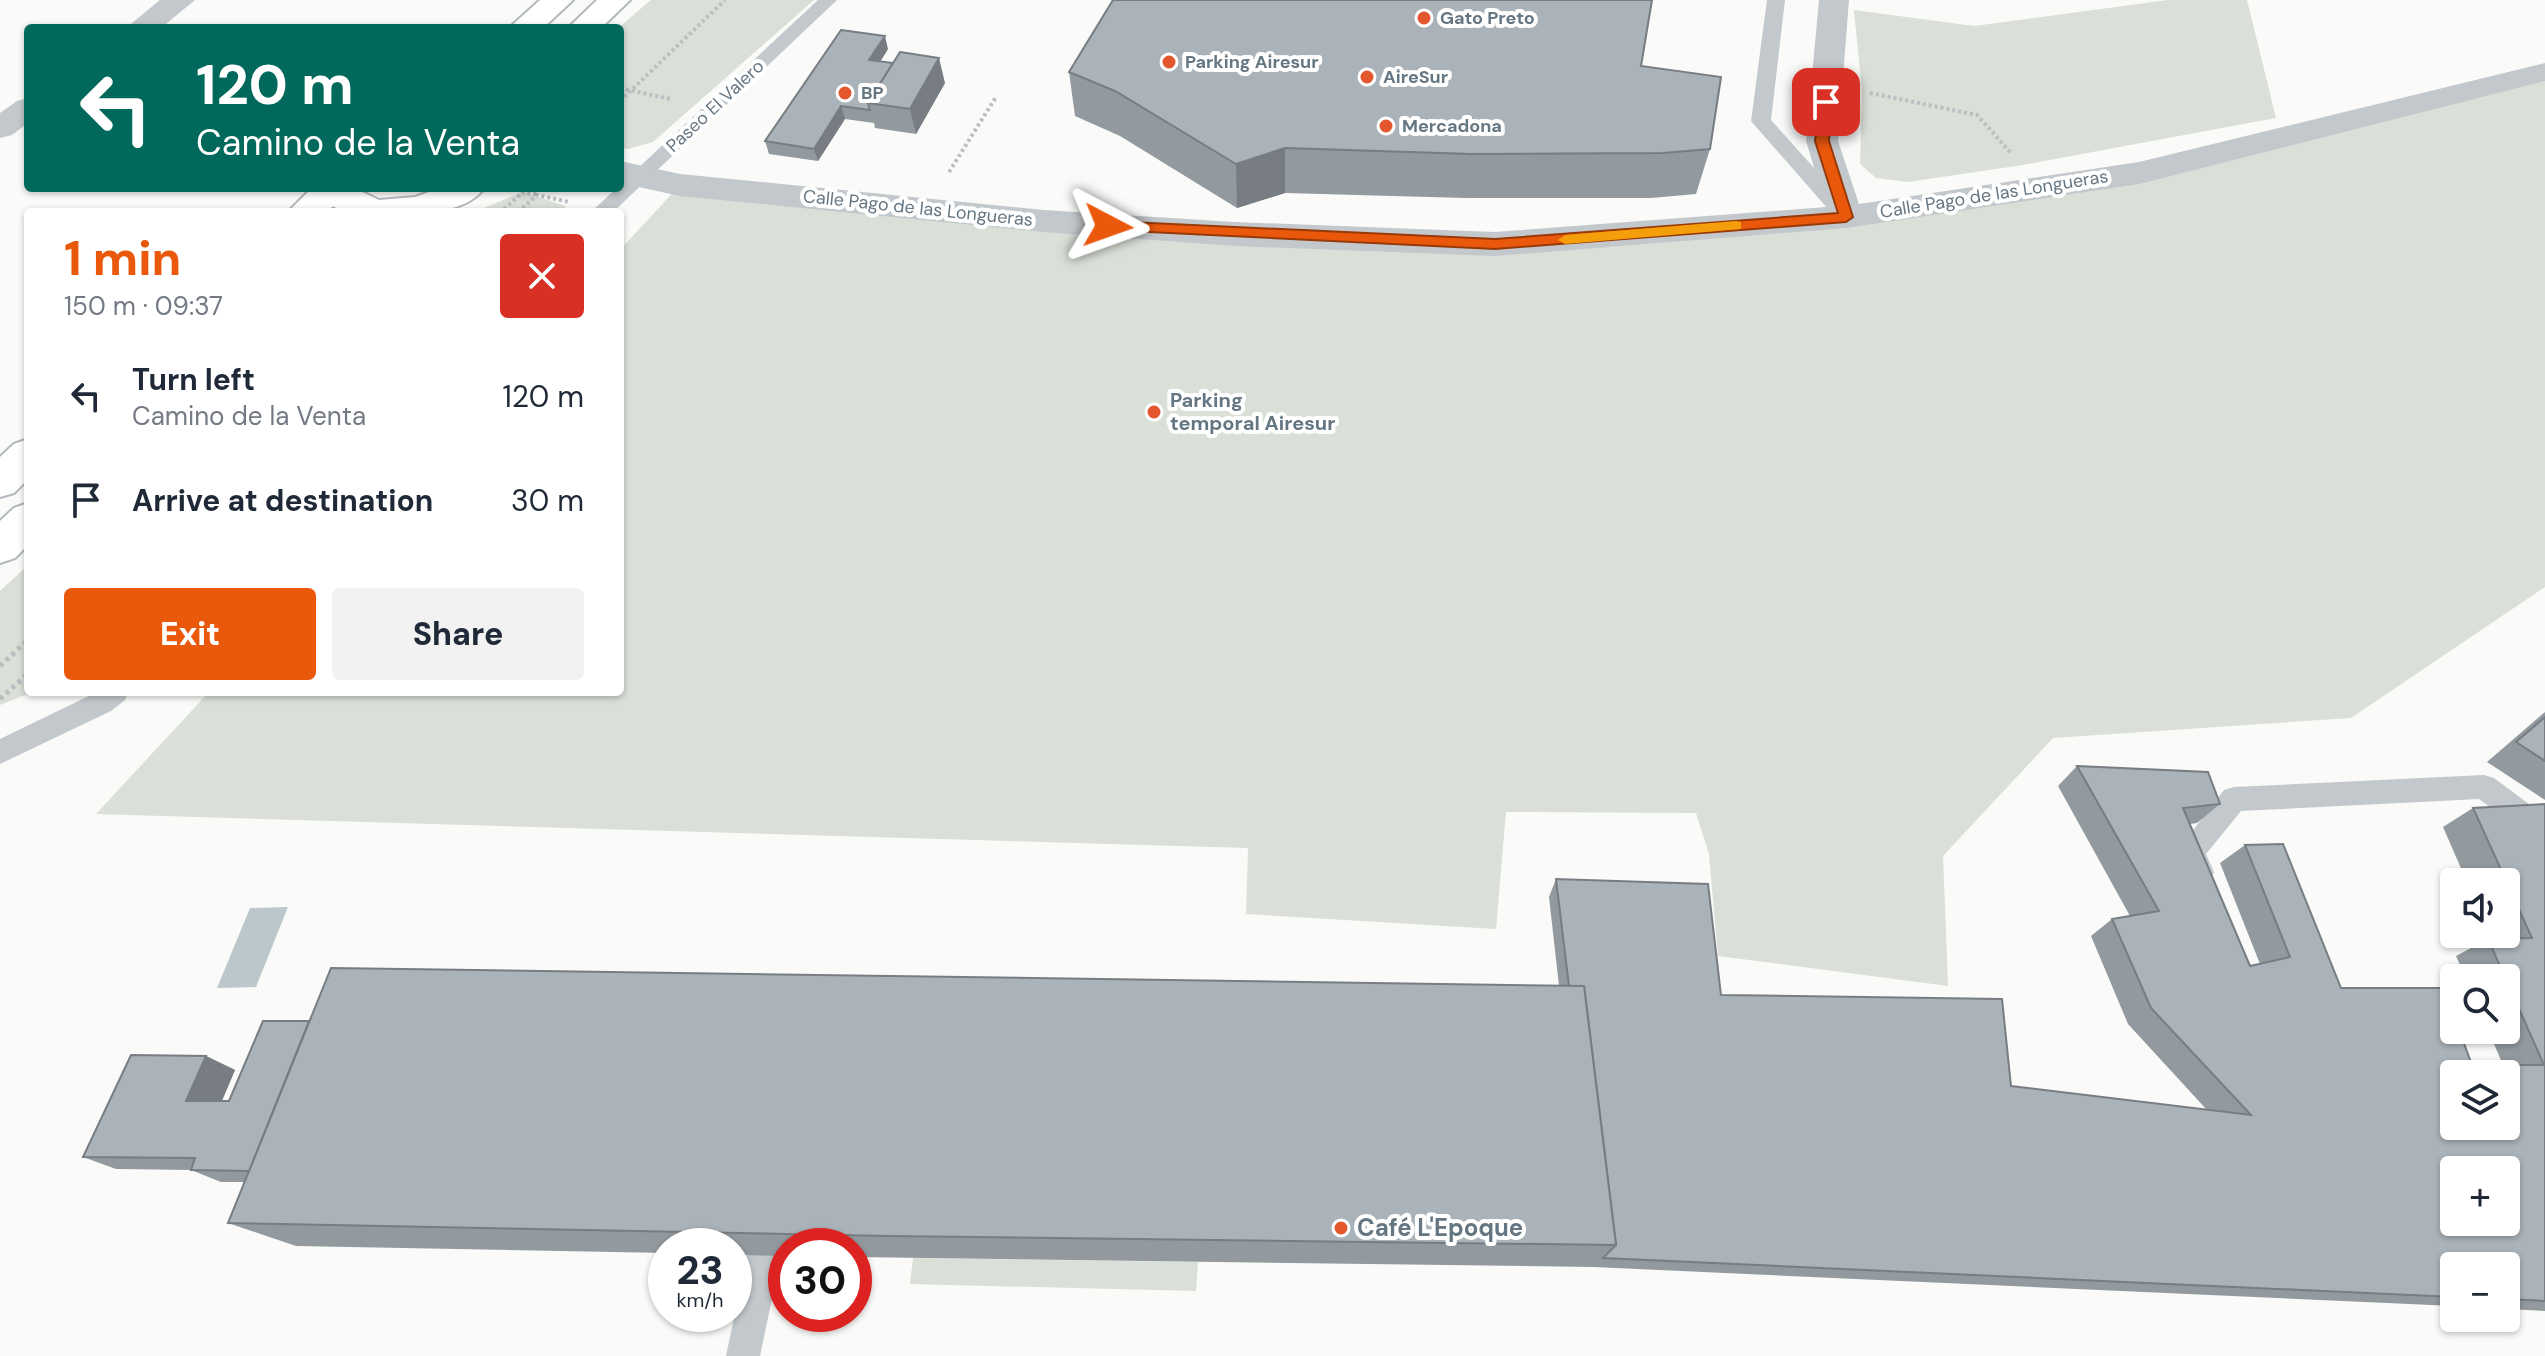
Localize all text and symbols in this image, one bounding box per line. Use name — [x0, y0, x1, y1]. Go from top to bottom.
place label: Gato Preto — [1440, 6, 1535, 30]
marker: Gato Preto — [1415, 9, 1433, 27]
text: 120 m — [196, 48, 354, 121]
place label: Parking Airesur — [1185, 50, 1319, 74]
marker: Parking Airesur — [1160, 53, 1178, 71]
street label: Paseo El Valero — [661, 54, 769, 158]
icon: left — [64, 56, 168, 160]
place label: AireSur — [1383, 65, 1448, 89]
marker: AireSur — [1358, 68, 1376, 86]
pin — [1792, 68, 1860, 136]
icon: arrive — [1804, 80, 1848, 124]
place label: BP — [861, 81, 884, 105]
marker: BP — [836, 84, 854, 102]
place label: Mercadona — [1402, 114, 1502, 138]
marker: Mercadona — [1377, 117, 1395, 135]
text: Camino de la Venta — [196, 119, 520, 166]
street label: Calle Pago de las Longueras — [1878, 164, 2110, 224]
street label: Calle Pago de las Longueras — [802, 184, 1034, 232]
position arrow — [1066, 184, 1150, 268]
text: 1 min — [64, 227, 181, 290]
button: close — [500, 234, 584, 318]
text: 150 m · 09:37 — [64, 289, 223, 323]
text: Turn left — [132, 360, 255, 399]
icon: left — [64, 374, 108, 418]
text: 120 m — [502, 377, 584, 416]
place label: Parking temporal Airesur — [1170, 387, 1335, 436]
text: Camino de la Venta — [132, 399, 366, 433]
marker: Parking temporal Airesur — [1145, 403, 1163, 421]
icon: arrive — [64, 478, 108, 522]
text: Arrive at destination — [132, 481, 433, 520]
text: 30 m — [511, 481, 584, 520]
button: Exit — [64, 588, 316, 680]
button: Share — [332, 588, 584, 680]
map controls — [2440, 868, 2520, 1332]
button: sound — [2440, 868, 2520, 948]
button: search — [2440, 964, 2520, 1044]
button: layers — [2440, 1060, 2520, 1140]
button: + — [2440, 1156, 2520, 1236]
place label: Café L'Epoque — [1357, 1212, 1523, 1243]
marker: Café L'Epoque — [1332, 1219, 1350, 1237]
speed limit sign: 30 — [768, 1228, 872, 1332]
text: 23 — [676, 1244, 724, 1296]
button: − — [2440, 1252, 2520, 1332]
text: km/h — [676, 1287, 724, 1313]

